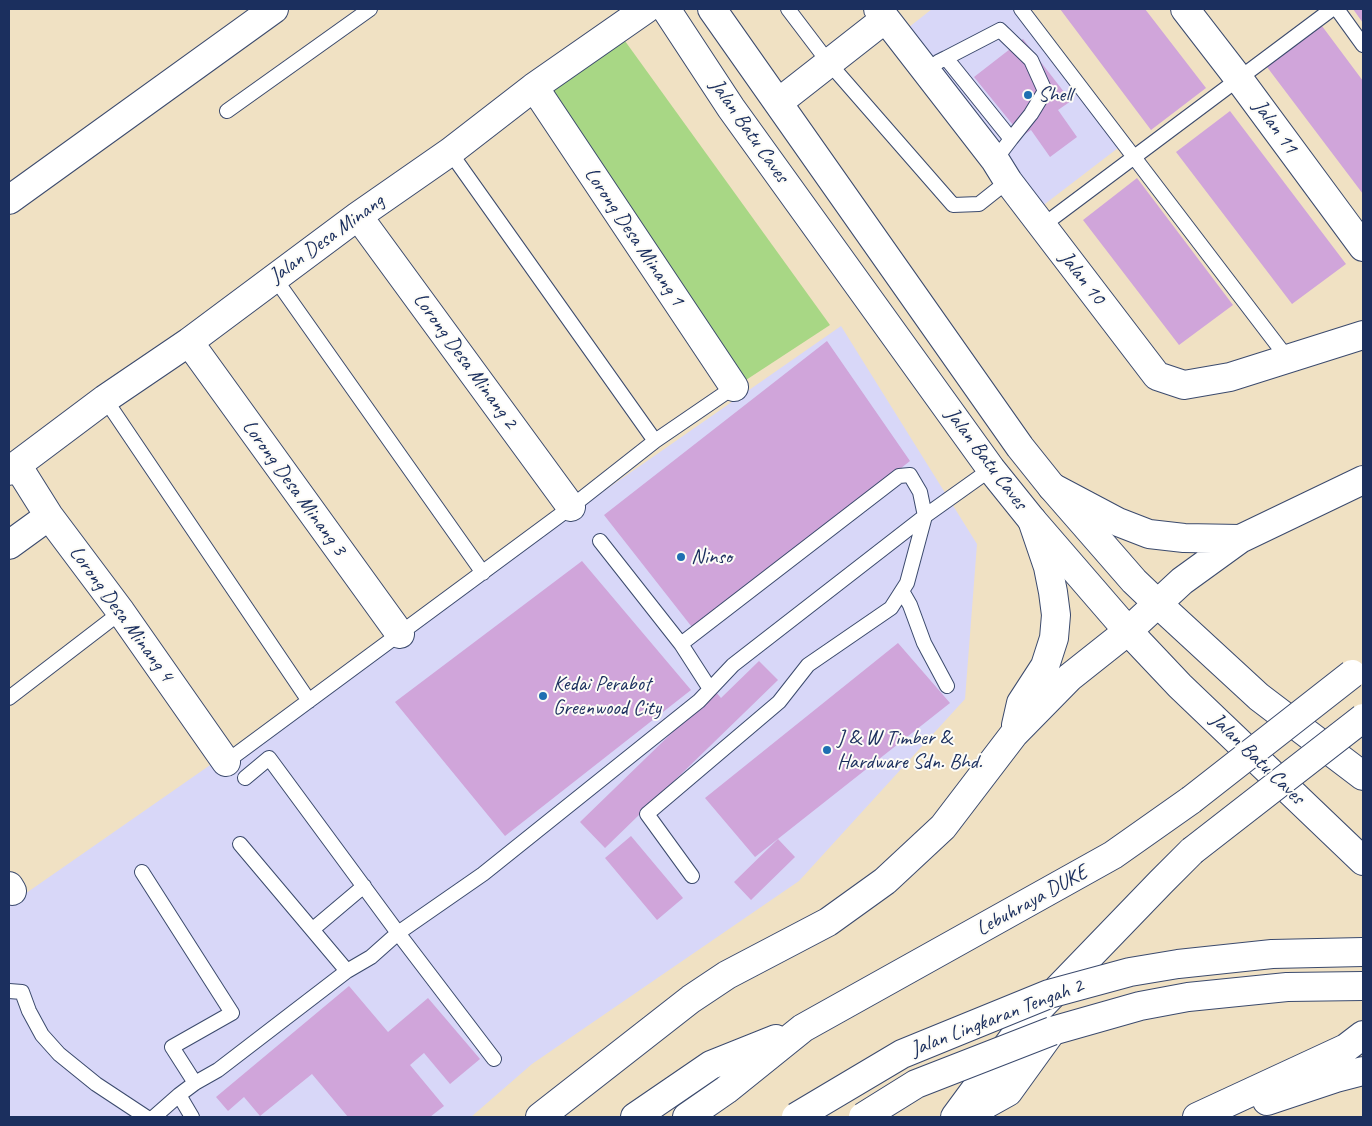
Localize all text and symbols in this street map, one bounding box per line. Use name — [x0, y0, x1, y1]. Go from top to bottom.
street label: Jalan Batu Caves — [704, 74, 794, 188]
place label: Shell — [1038, 82, 1072, 108]
marker: Shell — [1022, 89, 1034, 101]
street label: Jalan 11 — [1247, 95, 1303, 159]
street label: Lorong Desa Minang 1 — [578, 163, 690, 311]
street label: Jalan Desa Minang — [265, 189, 389, 289]
street label: Jalan 10 — [1053, 246, 1111, 310]
street label: Lorong Desa Minang 2 — [407, 288, 523, 434]
street label: Jalan Batu Caves — [939, 403, 1033, 515]
street label: Lorong Desa Minang 3 — [236, 415, 352, 561]
street label: Lorong Desa Minang 4 — [63, 541, 179, 687]
place label: Ninso — [691, 544, 732, 570]
marker: Ninso — [675, 551, 687, 563]
place label: Kedai Perabot Greenwood City — [553, 671, 661, 721]
marker: Kedai Perabot Greenwood City — [537, 690, 549, 702]
street label: Jalan Batu Caves — [1205, 708, 1309, 810]
place label: J & W Timber & Hardware Sdn. Bhd. — [837, 725, 982, 775]
marker: J & W Timber & Hardware Sdn. Bhd. — [821, 744, 833, 756]
street label: Lebuhraya DUKE — [972, 860, 1092, 942]
street label: Jalan Lingkaran Tengah 2 — [907, 974, 1087, 1062]

